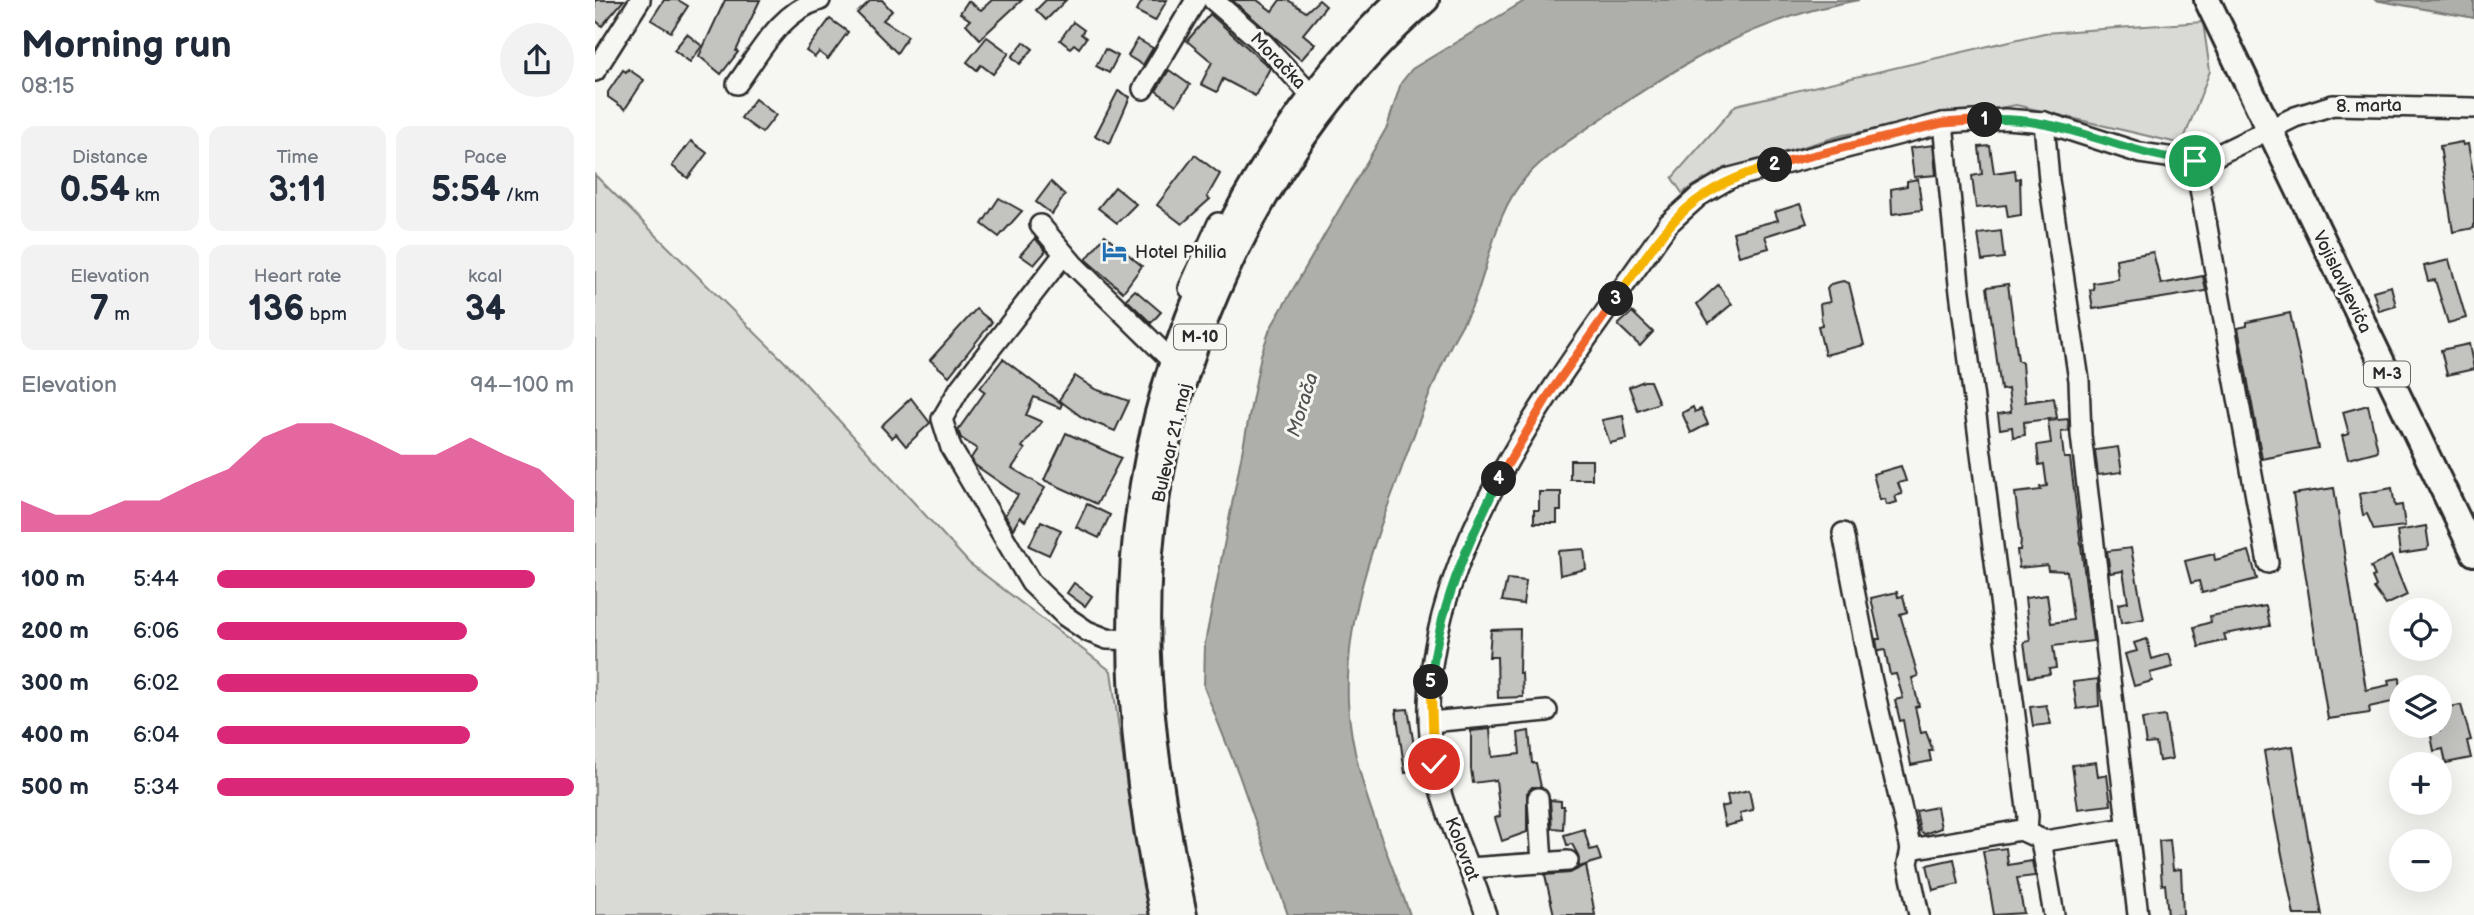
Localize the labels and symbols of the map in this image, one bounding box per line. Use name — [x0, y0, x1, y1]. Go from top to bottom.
street label: Moračka — [1246, 28, 1310, 94]
street label: 8. marta — [2336, 95, 2402, 117]
pin: 1 — [1967, 102, 2003, 138]
pin — [2165, 131, 2225, 191]
pin: 2 — [1757, 148, 1793, 182]
street label: Vojislavljevića — [2308, 227, 2376, 337]
hotel icon: Hotel Philia — [1101, 238, 1129, 266]
place label: Hotel Philia — [1135, 242, 1227, 263]
pin: 3 — [1599, 282, 1633, 316]
road number: M-10 — [1174, 324, 1226, 350]
road number: M-3 — [2364, 362, 2410, 386]
water label: Morača — [1282, 370, 1324, 440]
street label: Bulevar 21. maj — [1148, 381, 1196, 505]
pin: 4 — [1481, 462, 1517, 496]
pin: 5 — [1413, 664, 1449, 700]
pin — [1404, 734, 1464, 794]
street label: Kolovrat — [1440, 814, 1484, 884]

